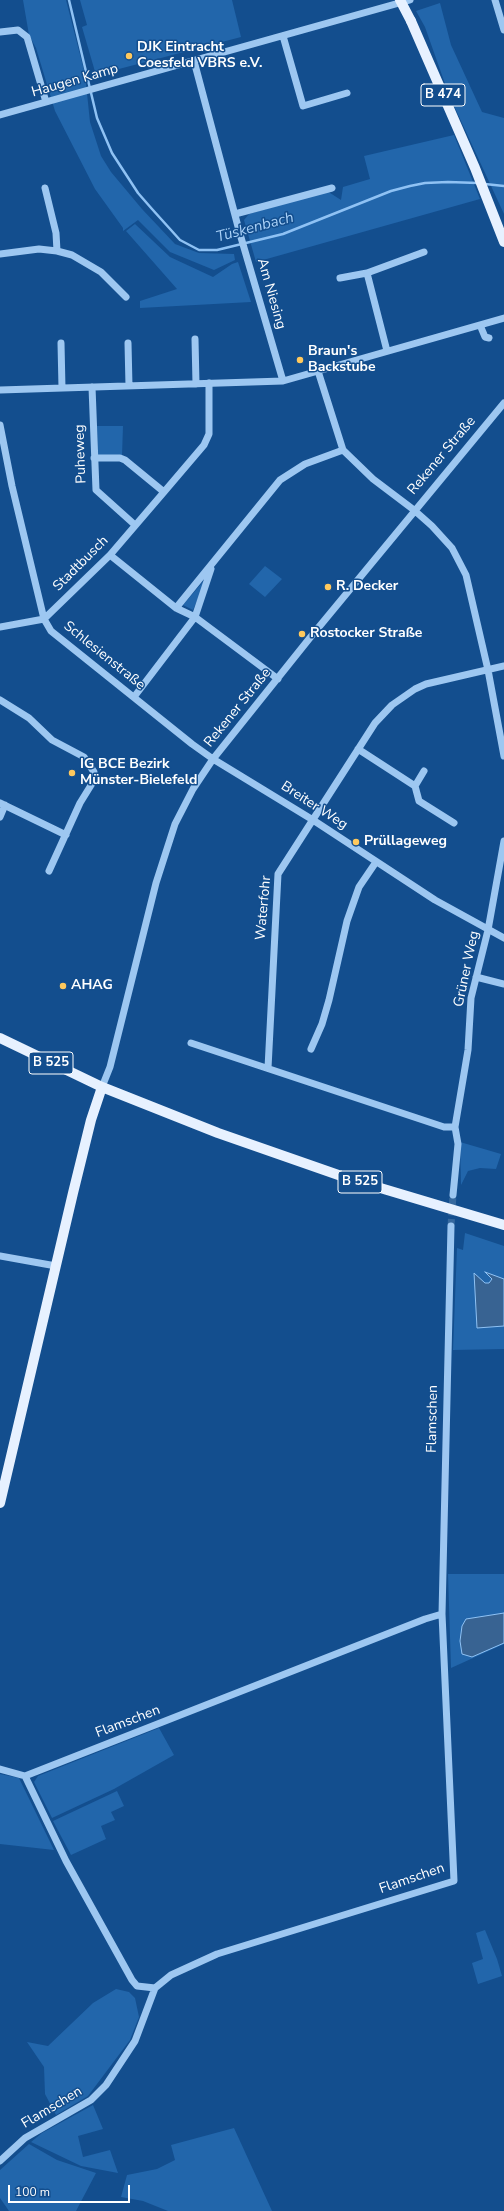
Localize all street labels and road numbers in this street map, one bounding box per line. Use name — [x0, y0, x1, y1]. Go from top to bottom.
street label: Haugen Kamp — [30, 61, 120, 101]
road number: B 474 — [421, 84, 465, 106]
street label: Am Niesing — [253, 257, 289, 331]
street label: Rekener Straße — [404, 414, 480, 498]
street label: Puheweg — [72, 424, 90, 484]
street label: Stadtbusch — [50, 533, 112, 595]
street label: Schlesienstraße — [60, 618, 148, 694]
street label: Rekener Straße — [201, 665, 275, 751]
street label: Breiter Weg — [277, 778, 351, 834]
street label: Waterfohr — [253, 875, 275, 941]
street label: Grüner Weg — [451, 929, 483, 1009]
road number: B 525 — [29, 1052, 73, 1074]
road number: B 525 — [338, 1171, 382, 1193]
street label: Flamschen — [424, 1385, 442, 1453]
street label: Flamschen — [93, 1702, 163, 1742]
street label: Flamschen — [377, 1860, 447, 1898]
street label: Flamschen — [19, 2083, 85, 2133]

